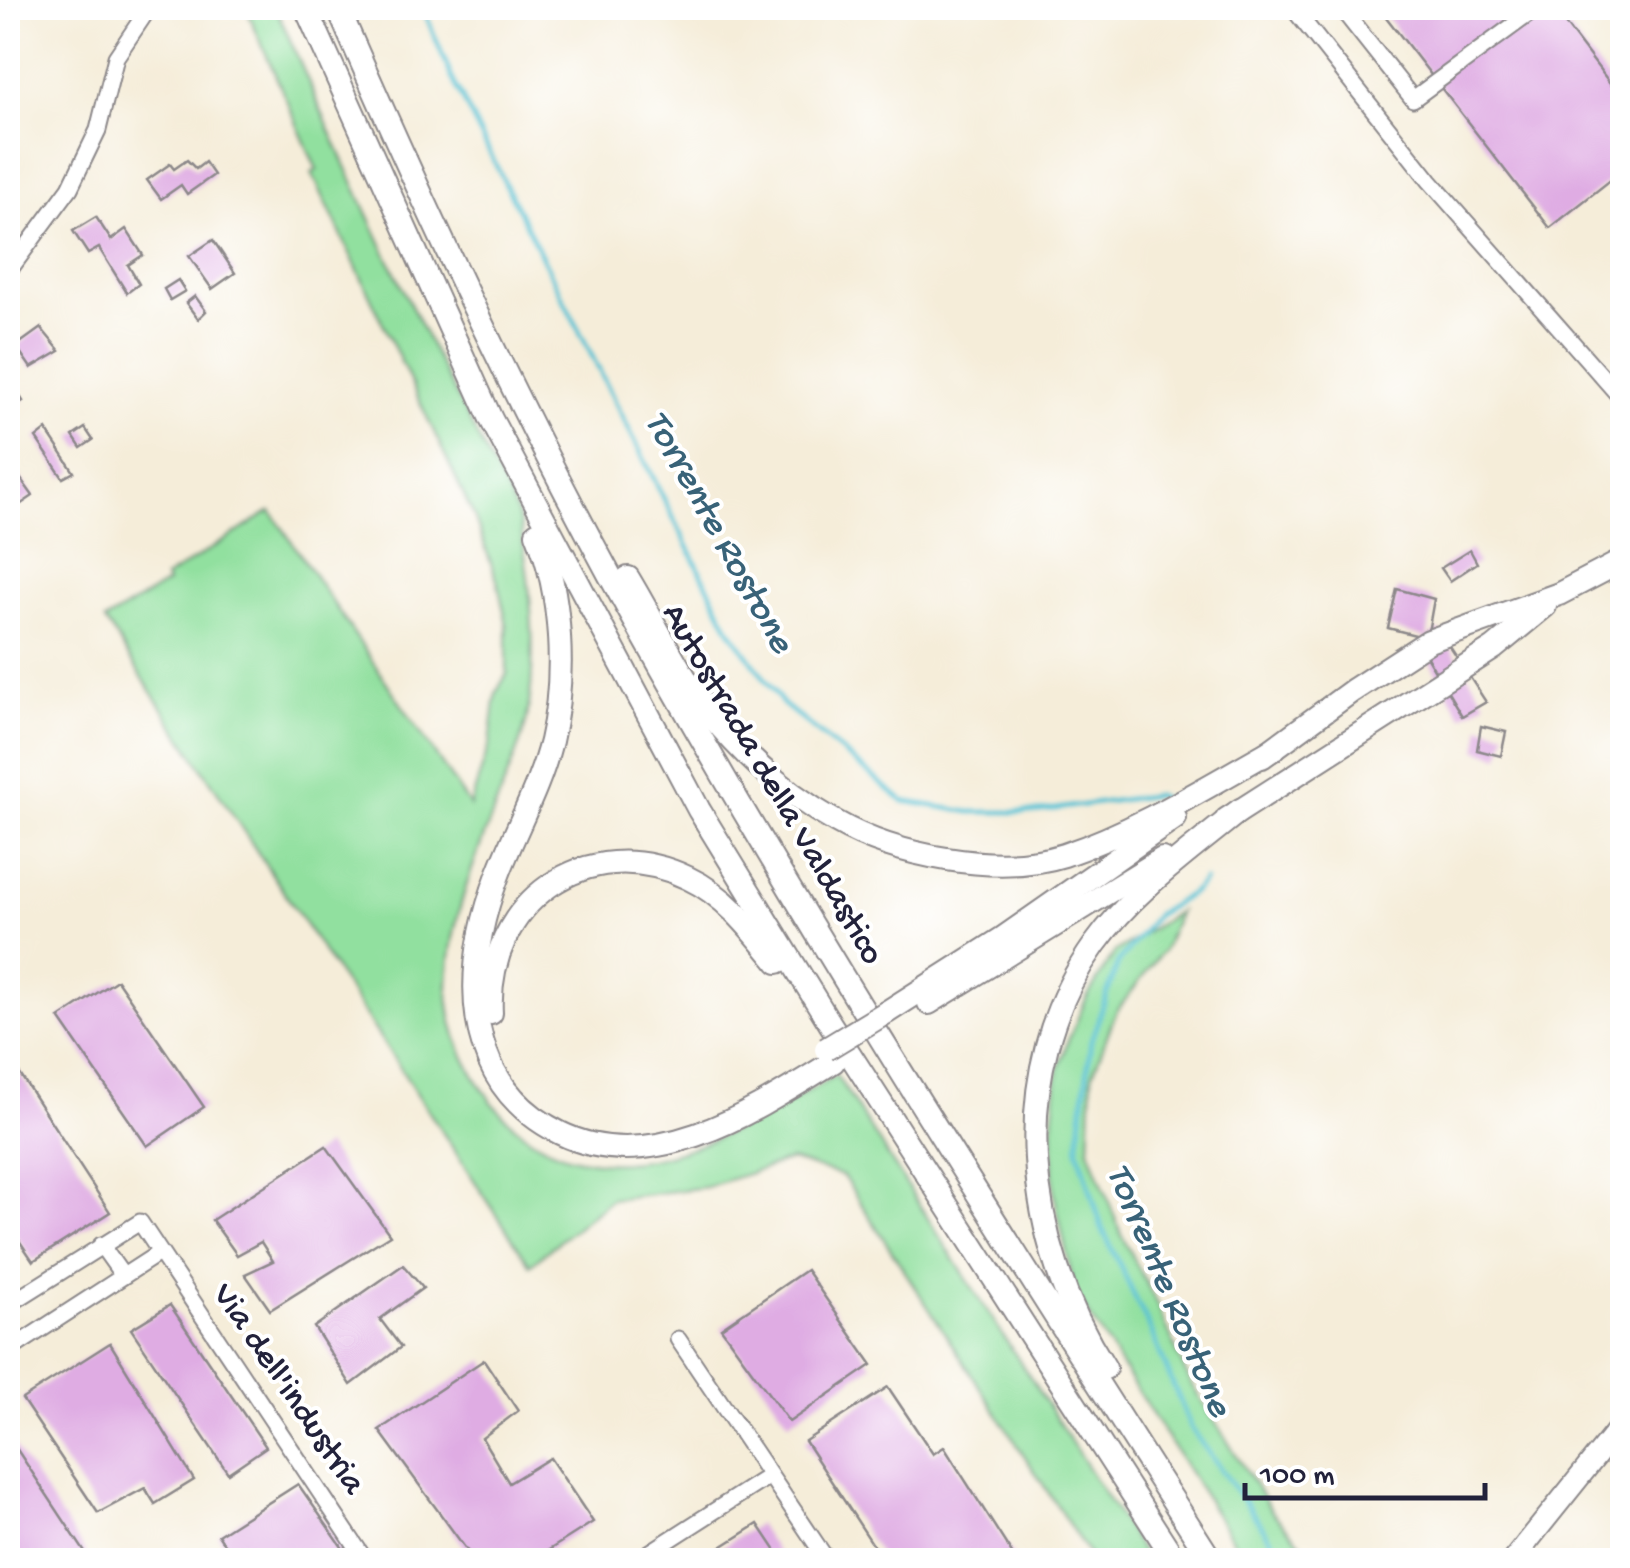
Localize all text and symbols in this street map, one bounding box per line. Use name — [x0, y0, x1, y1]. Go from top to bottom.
water label: Torrente Rostone — [632, 404, 802, 663]
street label: Autostrada della Valdastico — [651, 597, 891, 973]
water label: Torrente Rostone — [1094, 1158, 1240, 1425]
street label: Via dell'industria — [201, 1276, 373, 1504]
scale bar — [1245, 1438, 1485, 1500]
text: 100 m — [1259, 1460, 1335, 1495]

